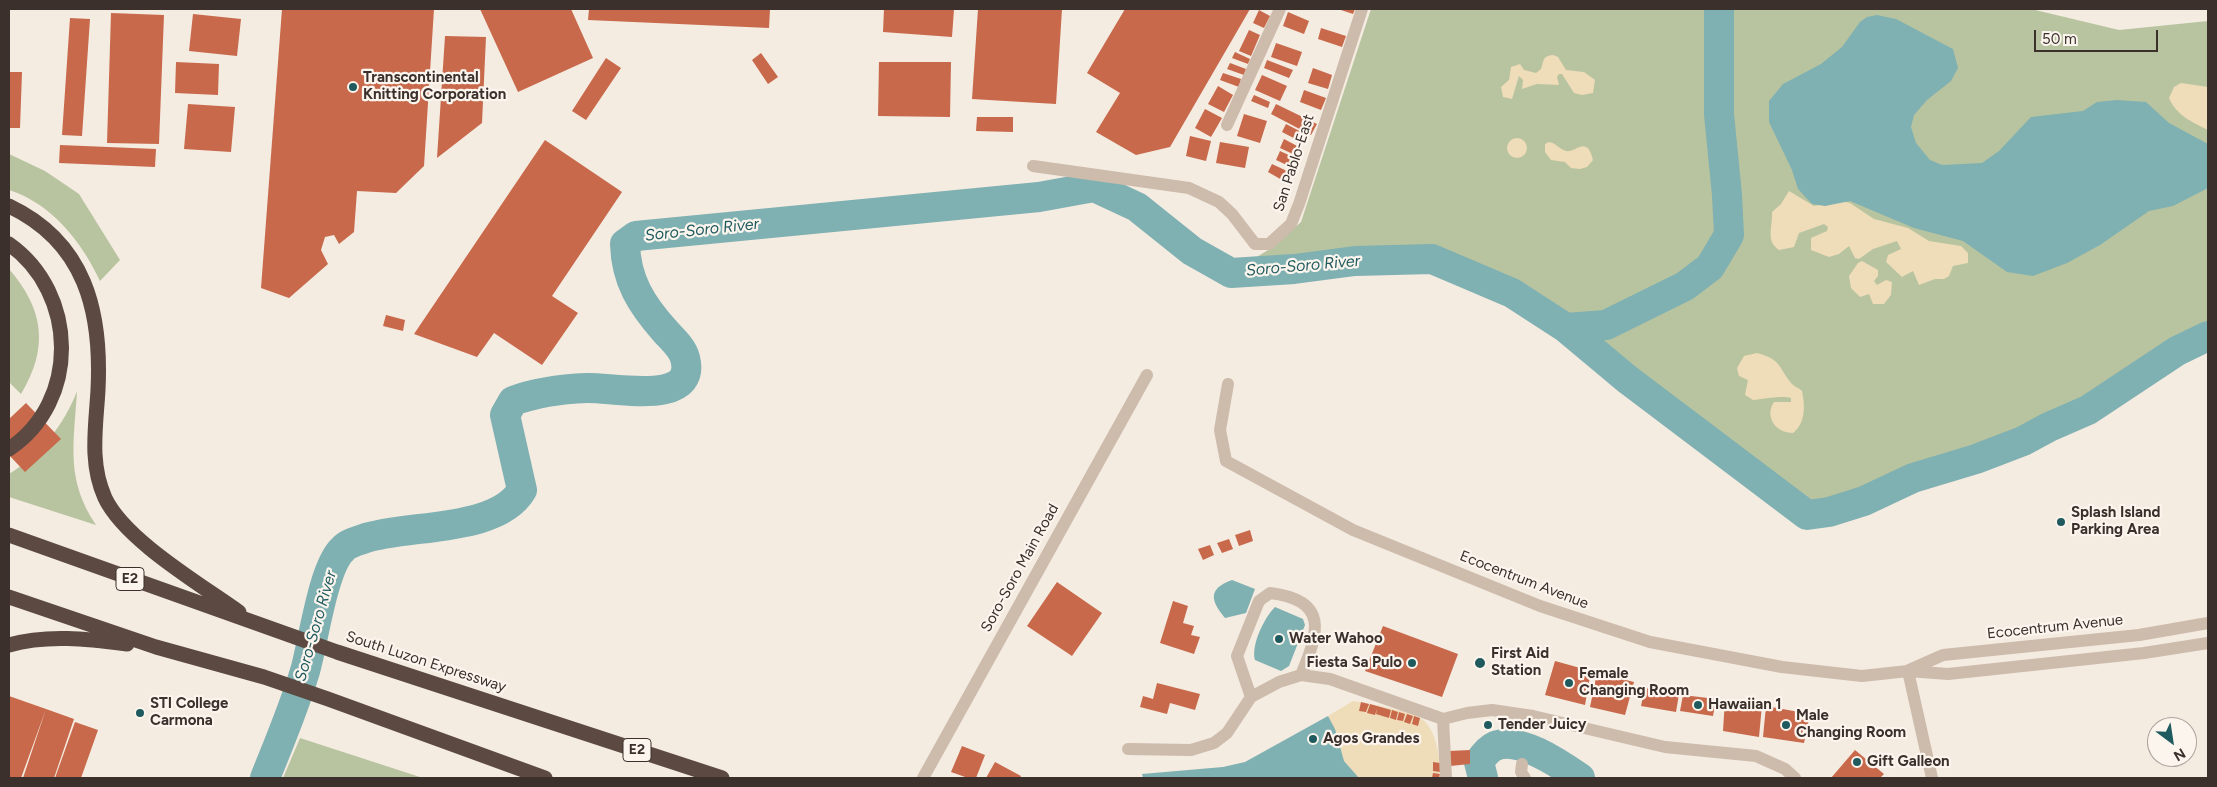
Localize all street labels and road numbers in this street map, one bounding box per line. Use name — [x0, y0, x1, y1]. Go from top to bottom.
street label: San Pablo-East — [1270, 112, 1318, 214]
street label: Soro-Soro Main Road — [977, 501, 1063, 635]
street label: Ecocentrum Avenue — [1457, 547, 1591, 613]
road number: E2 — [116, 568, 144, 590]
street label: Ecocentrum Avenue — [1986, 611, 2124, 643]
street label: South Luzon Expressway — [344, 628, 508, 696]
road number: E2 — [623, 738, 651, 762]

